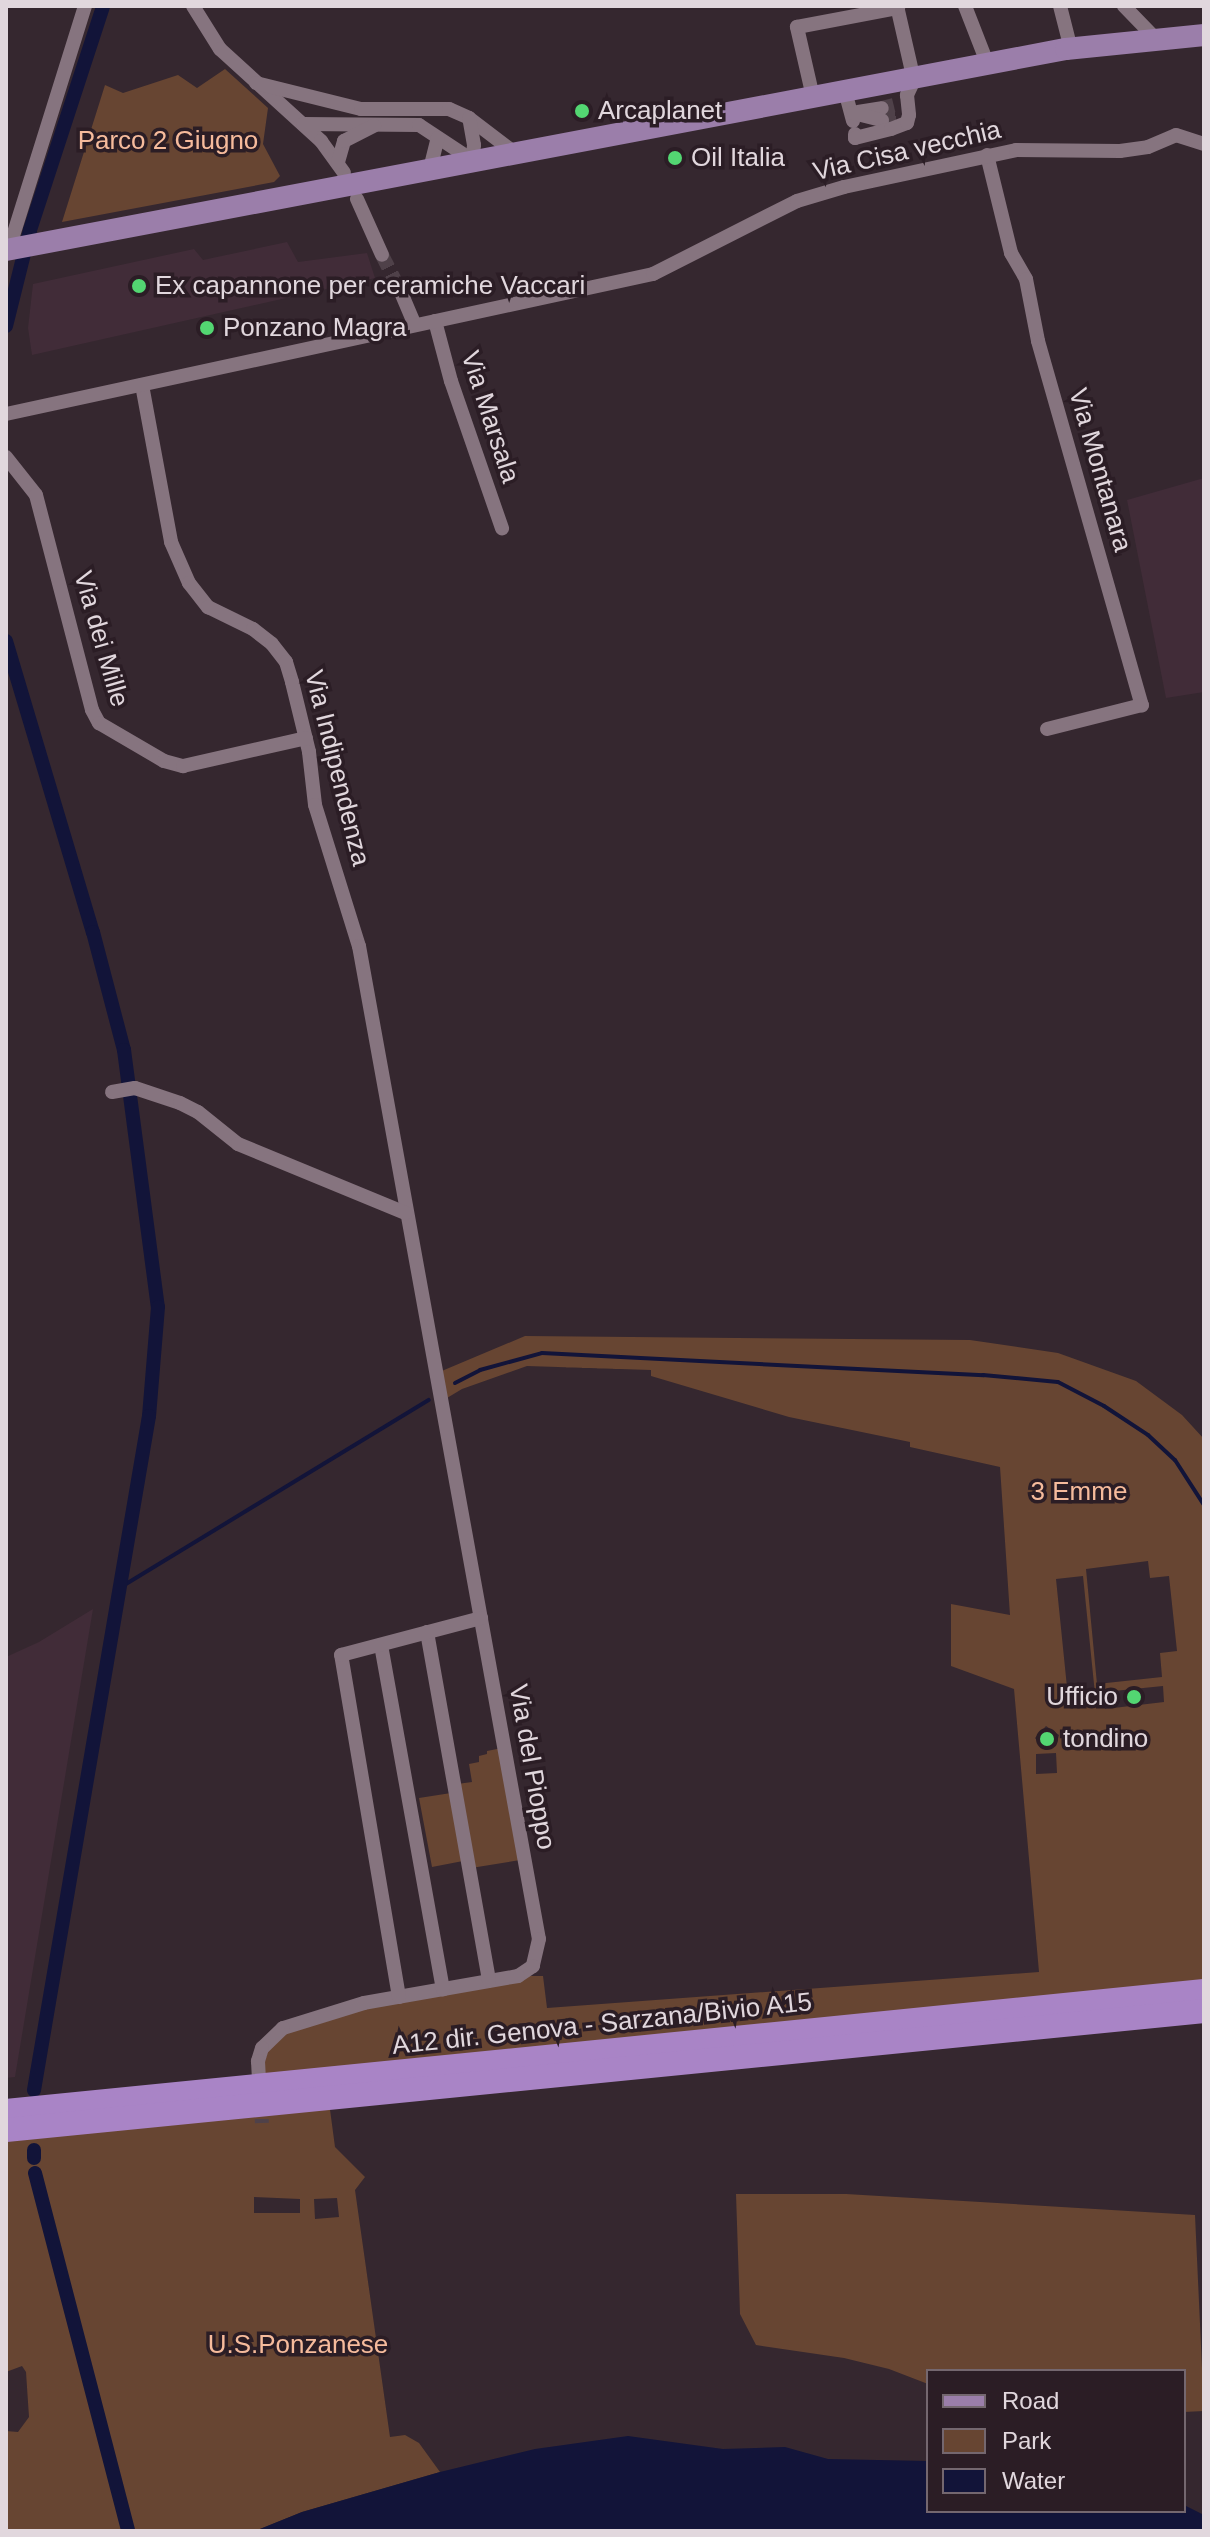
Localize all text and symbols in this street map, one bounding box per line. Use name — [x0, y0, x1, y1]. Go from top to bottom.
place label: Arcaplanet — [598, 95, 722, 127]
marker: Arcaplanet — [573, 102, 591, 120]
street label: Via Cisa vecchia — [810, 114, 1004, 188]
park label: Parco 2 Giugno — [78, 125, 258, 157]
place label: Oil Italia — [691, 142, 785, 174]
marker: Oil Italia — [666, 149, 684, 167]
place label: Ex capannone per ceramiche Vaccari — [155, 270, 585, 302]
marker: Ex capannone per ceramiche Vaccari — [130, 277, 148, 295]
place label: Ponzano Magra — [223, 312, 407, 344]
marker: Ponzano Magra — [198, 319, 216, 337]
street label: Via Marsala — [454, 347, 526, 487]
street label: Via Montanara — [1062, 385, 1138, 555]
street label: Via dei Mille — [67, 568, 135, 710]
street label: Via Indipendenza — [298, 667, 376, 869]
park label: 3 Emme — [1031, 1476, 1127, 1508]
place label: Ufficio — [1046, 1681, 1118, 1713]
street label: Via del Pioppo — [502, 1682, 562, 1852]
marker: Ufficio — [1125, 1688, 1143, 1706]
place label: tondino — [1063, 1723, 1148, 1755]
marker: tondino — [1038, 1730, 1056, 1748]
street label: A12 dir. Genova - Sarzana/Bivio A15 — [390, 1986, 814, 2062]
park label: U.S.Ponzanese — [208, 2329, 388, 2361]
legend — [926, 2369, 1186, 2513]
text: Road — [1002, 2387, 1059, 2414]
text: Park — [1002, 2427, 1051, 2454]
text: Water — [1002, 2467, 1065, 2494]

